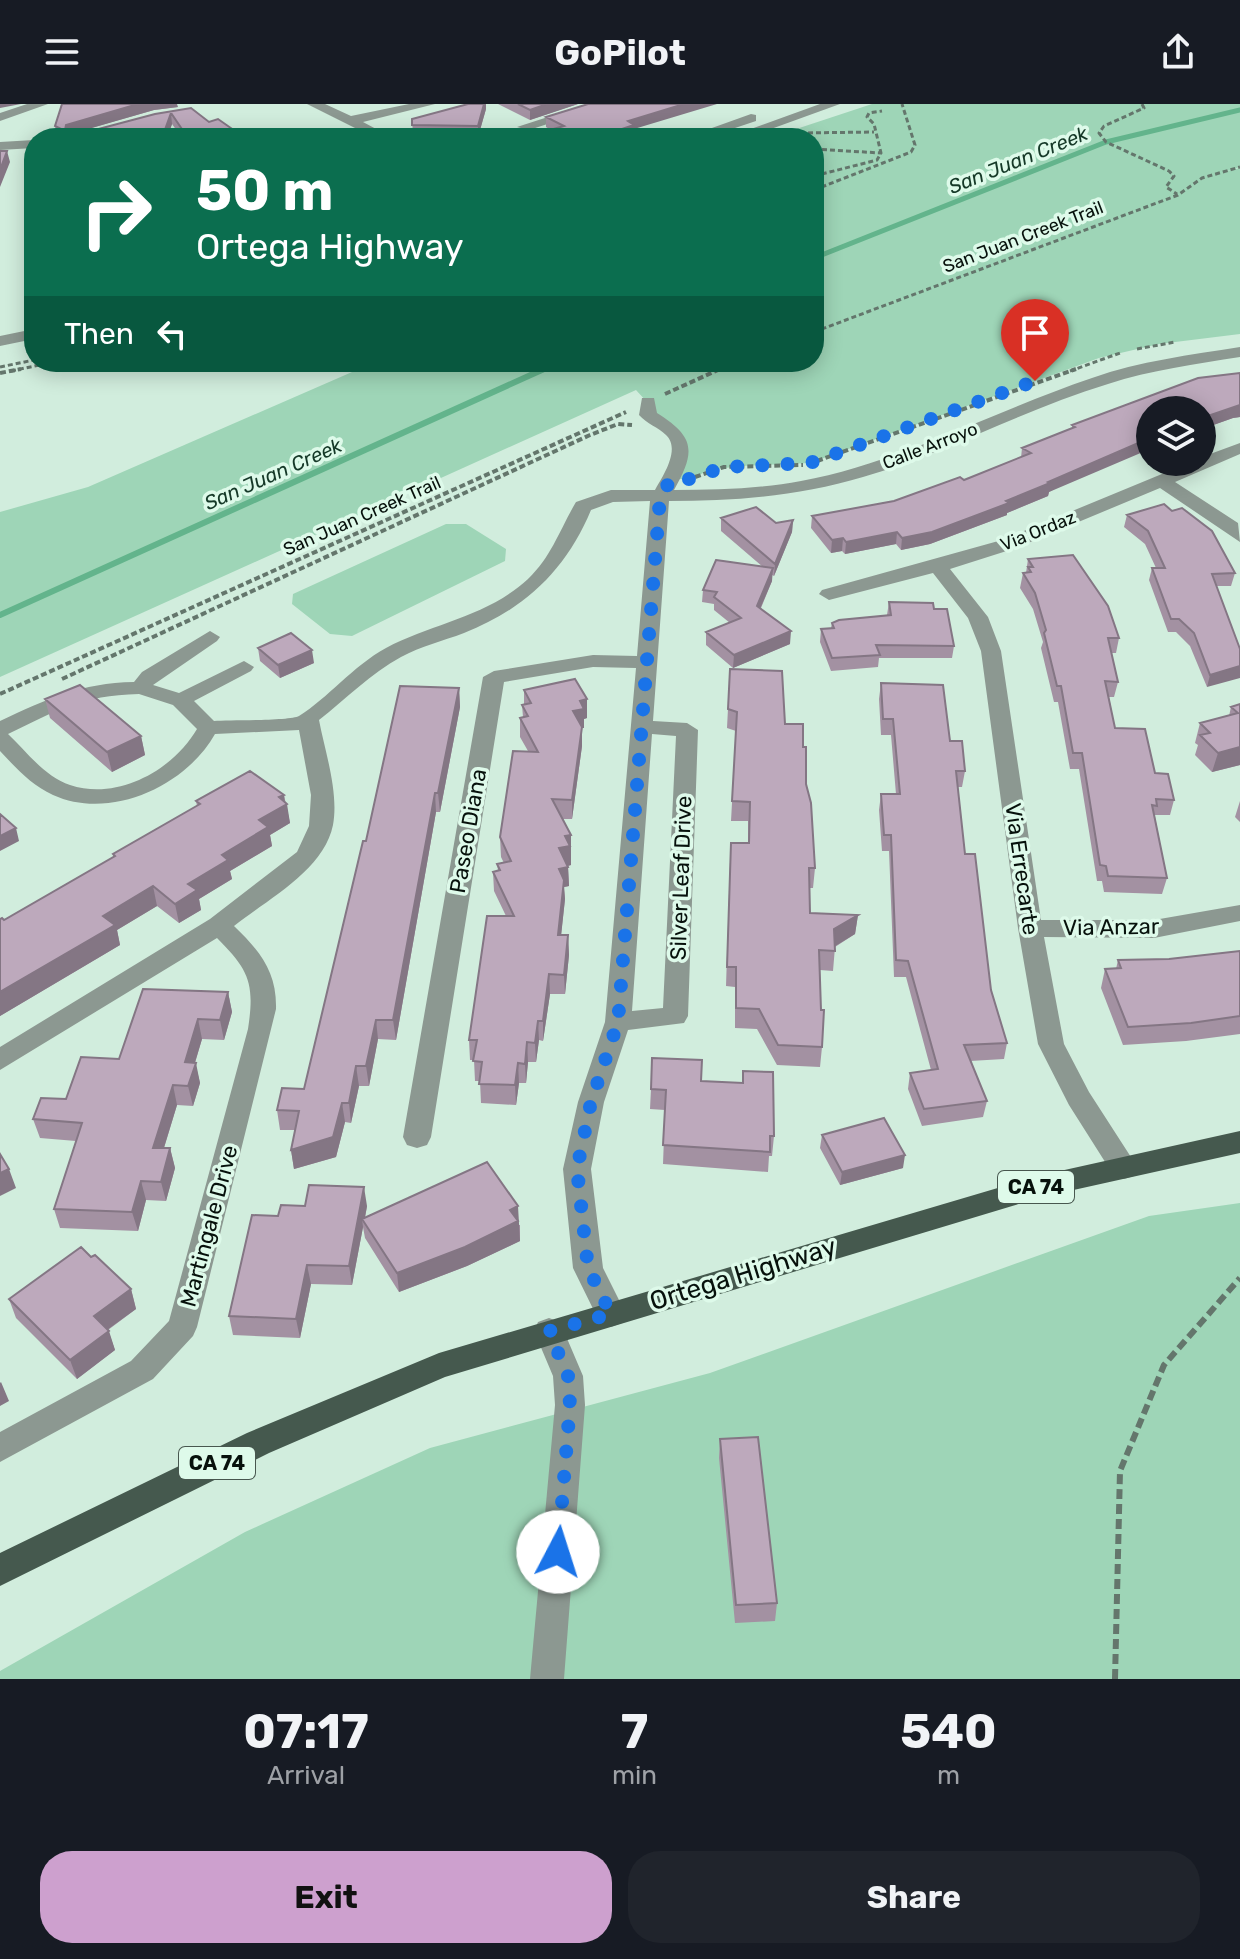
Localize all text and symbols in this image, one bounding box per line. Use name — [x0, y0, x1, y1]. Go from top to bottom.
icon: menu — [40, 30, 84, 74]
icon: share — [1156, 30, 1200, 74]
text: GoPilot — [554, 31, 686, 74]
water label: San Juan Creek — [945, 121, 1092, 199]
text: 50 m — [196, 158, 333, 224]
icon: right — [64, 160, 168, 264]
street label: San Juan Creek Trail — [940, 196, 1106, 278]
text: Ortega Highway — [196, 225, 464, 268]
pin — [1001, 299, 1069, 381]
icon: arrive — [1013, 311, 1057, 355]
icon: left — [150, 312, 194, 356]
text: Then — [64, 316, 134, 352]
map controls — [1136, 396, 1216, 476]
button: layers — [1136, 396, 1216, 476]
street label: Calle Arroyo — [879, 418, 981, 474]
water label: San Juan Creek — [200, 433, 346, 515]
street label: San Juan Creek Trail — [280, 471, 444, 561]
street label: Via Ordaz — [997, 506, 1079, 556]
street label: Paseo Diana — [444, 767, 492, 895]
street label: Silver Leaf Drive — [665, 795, 697, 961]
street label: Via Errecarte — [999, 801, 1045, 937]
street label: Via Anzar — [1063, 913, 1160, 941]
street label: Martingale Drive — [174, 1142, 244, 1310]
road number: CA 74 — [998, 1171, 1074, 1203]
street label: Ortega Highway — [646, 1231, 840, 1317]
road number: CA 74 — [179, 1447, 255, 1479]
position arrow — [516, 1510, 600, 1594]
text: 07:17 — [243, 1703, 369, 1760]
text: 7 — [621, 1703, 648, 1760]
text: 540 — [900, 1703, 997, 1760]
text: Arrival — [267, 1760, 345, 1791]
text: min — [612, 1760, 657, 1791]
text: m — [937, 1760, 960, 1791]
button: Exit — [40, 1851, 612, 1943]
button: Share — [628, 1851, 1200, 1943]

